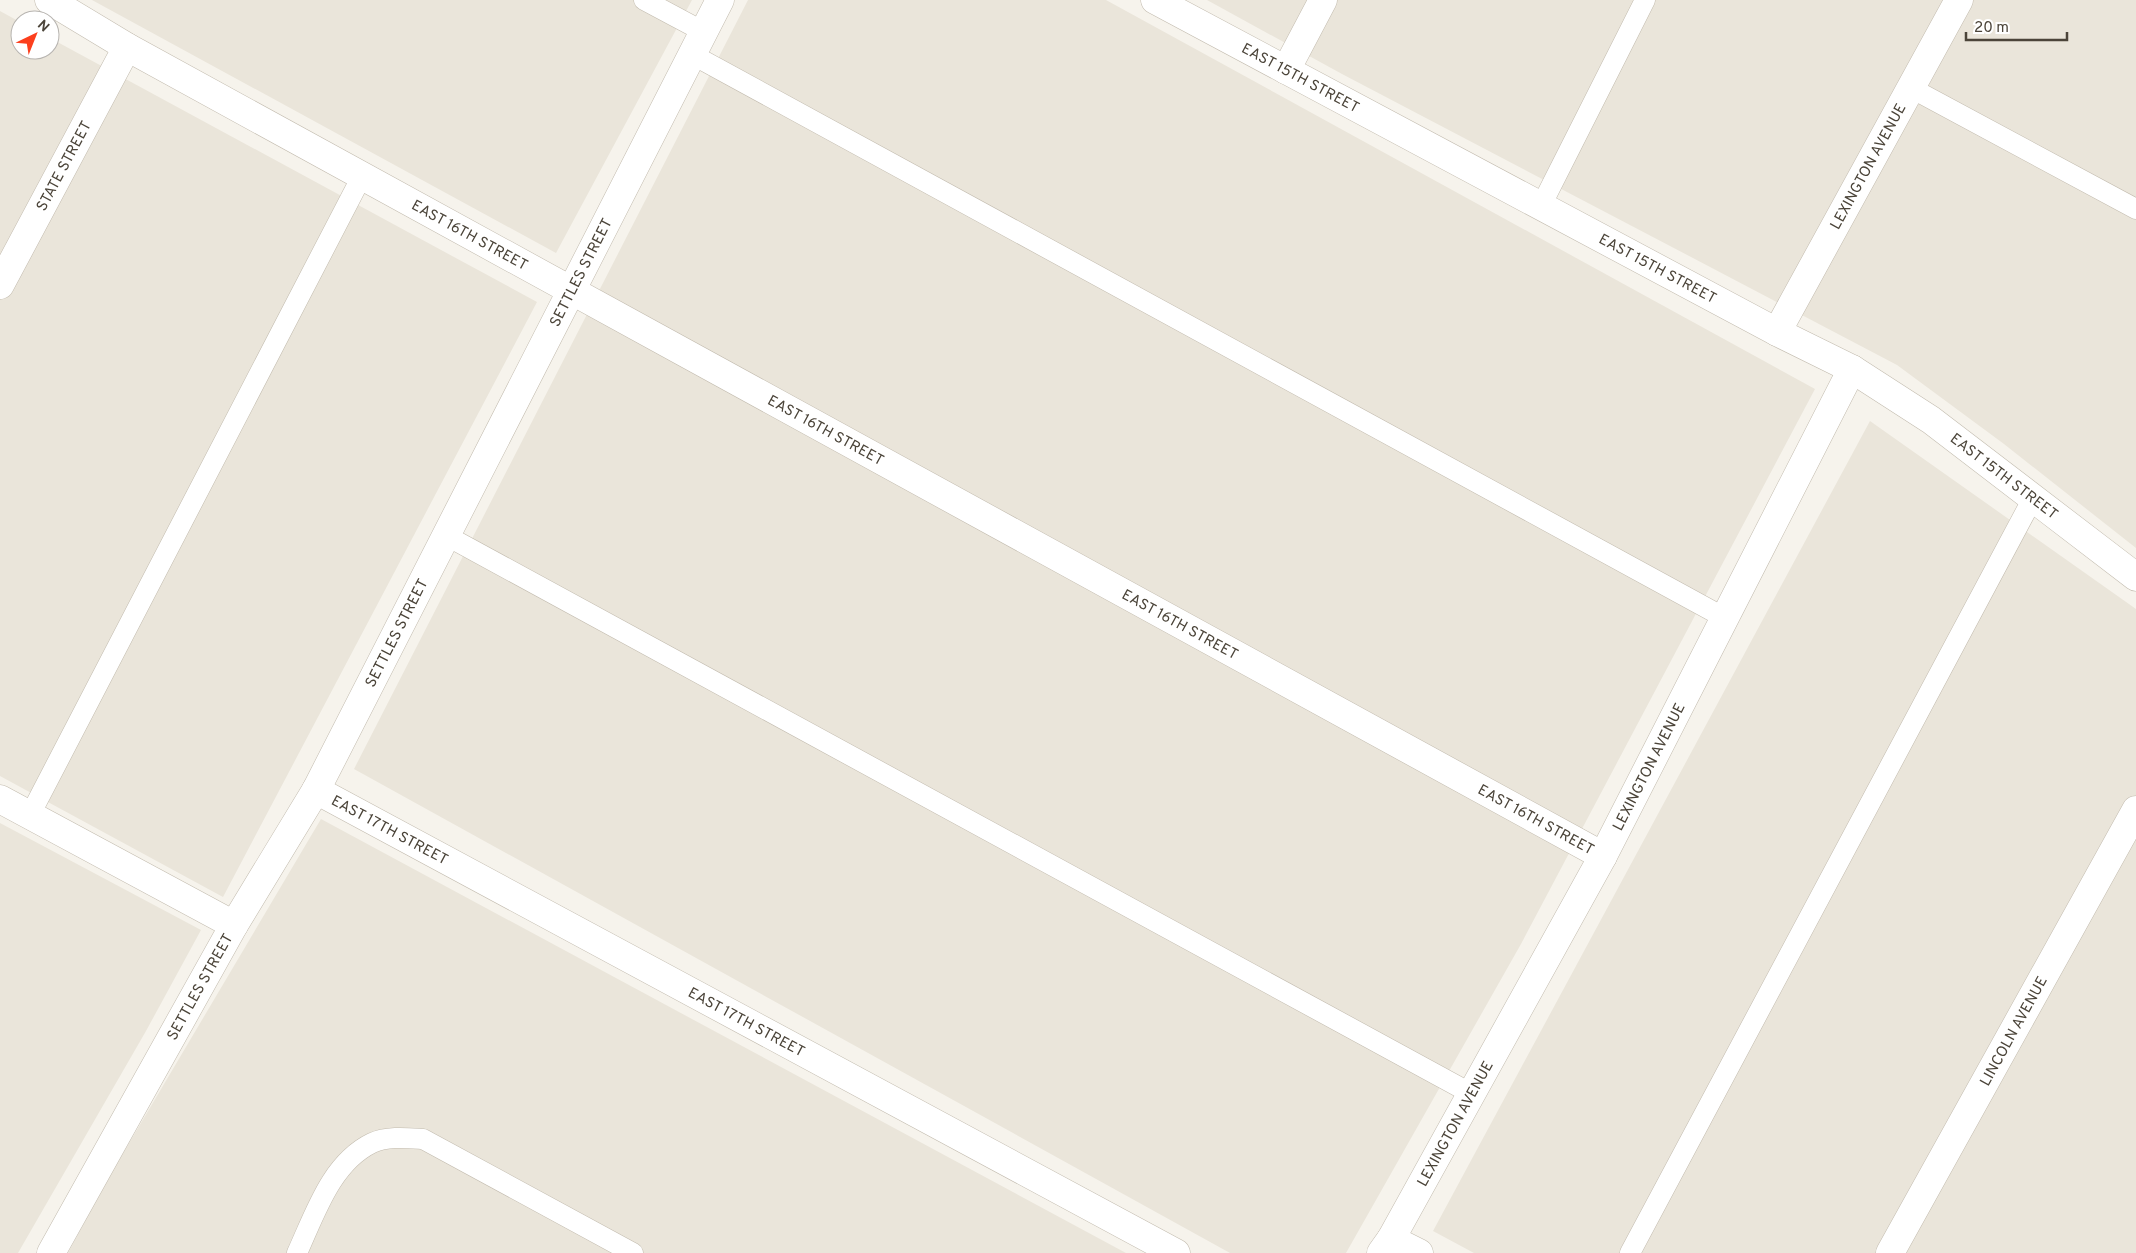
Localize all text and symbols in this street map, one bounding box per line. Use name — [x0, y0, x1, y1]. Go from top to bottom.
north arrow — [10, 10, 60, 60]
scale bar — [1966, 10, 2067, 42]
text: N — [33, 17, 52, 36]
text: 20 m — [1974, 19, 2009, 38]
street label: EAST 15TH STREET — [1238, 40, 1362, 118]
street label: LEXINGTON AVENUE — [1827, 101, 1911, 233]
street label: STATE STREET — [33, 118, 97, 215]
street label: EAST 16TH STREET — [408, 197, 531, 276]
street label: SETTLES STREET — [546, 216, 618, 330]
street label: EAST 15TH STREET — [1595, 231, 1719, 309]
street label: EAST 16TH STREET — [764, 392, 887, 471]
street label: EAST 15TH STREET — [1946, 430, 2061, 525]
street label: SETTLES STREET — [362, 576, 433, 691]
street label: EAST 16TH STREET — [1118, 586, 1241, 665]
street label: LEXINGTON AVENUE — [1609, 700, 1691, 834]
street label: EAST 16TH STREET — [1474, 781, 1597, 860]
street label: EAST 17TH STREET — [328, 792, 451, 870]
street label: SETTLES STREET — [164, 931, 238, 1044]
street label: LINCOLN AVENUE — [1977, 973, 2053, 1090]
street label: EAST 17TH STREET — [684, 984, 808, 1062]
street label: LEXINGTON AVENUE — [1414, 1058, 1499, 1190]

